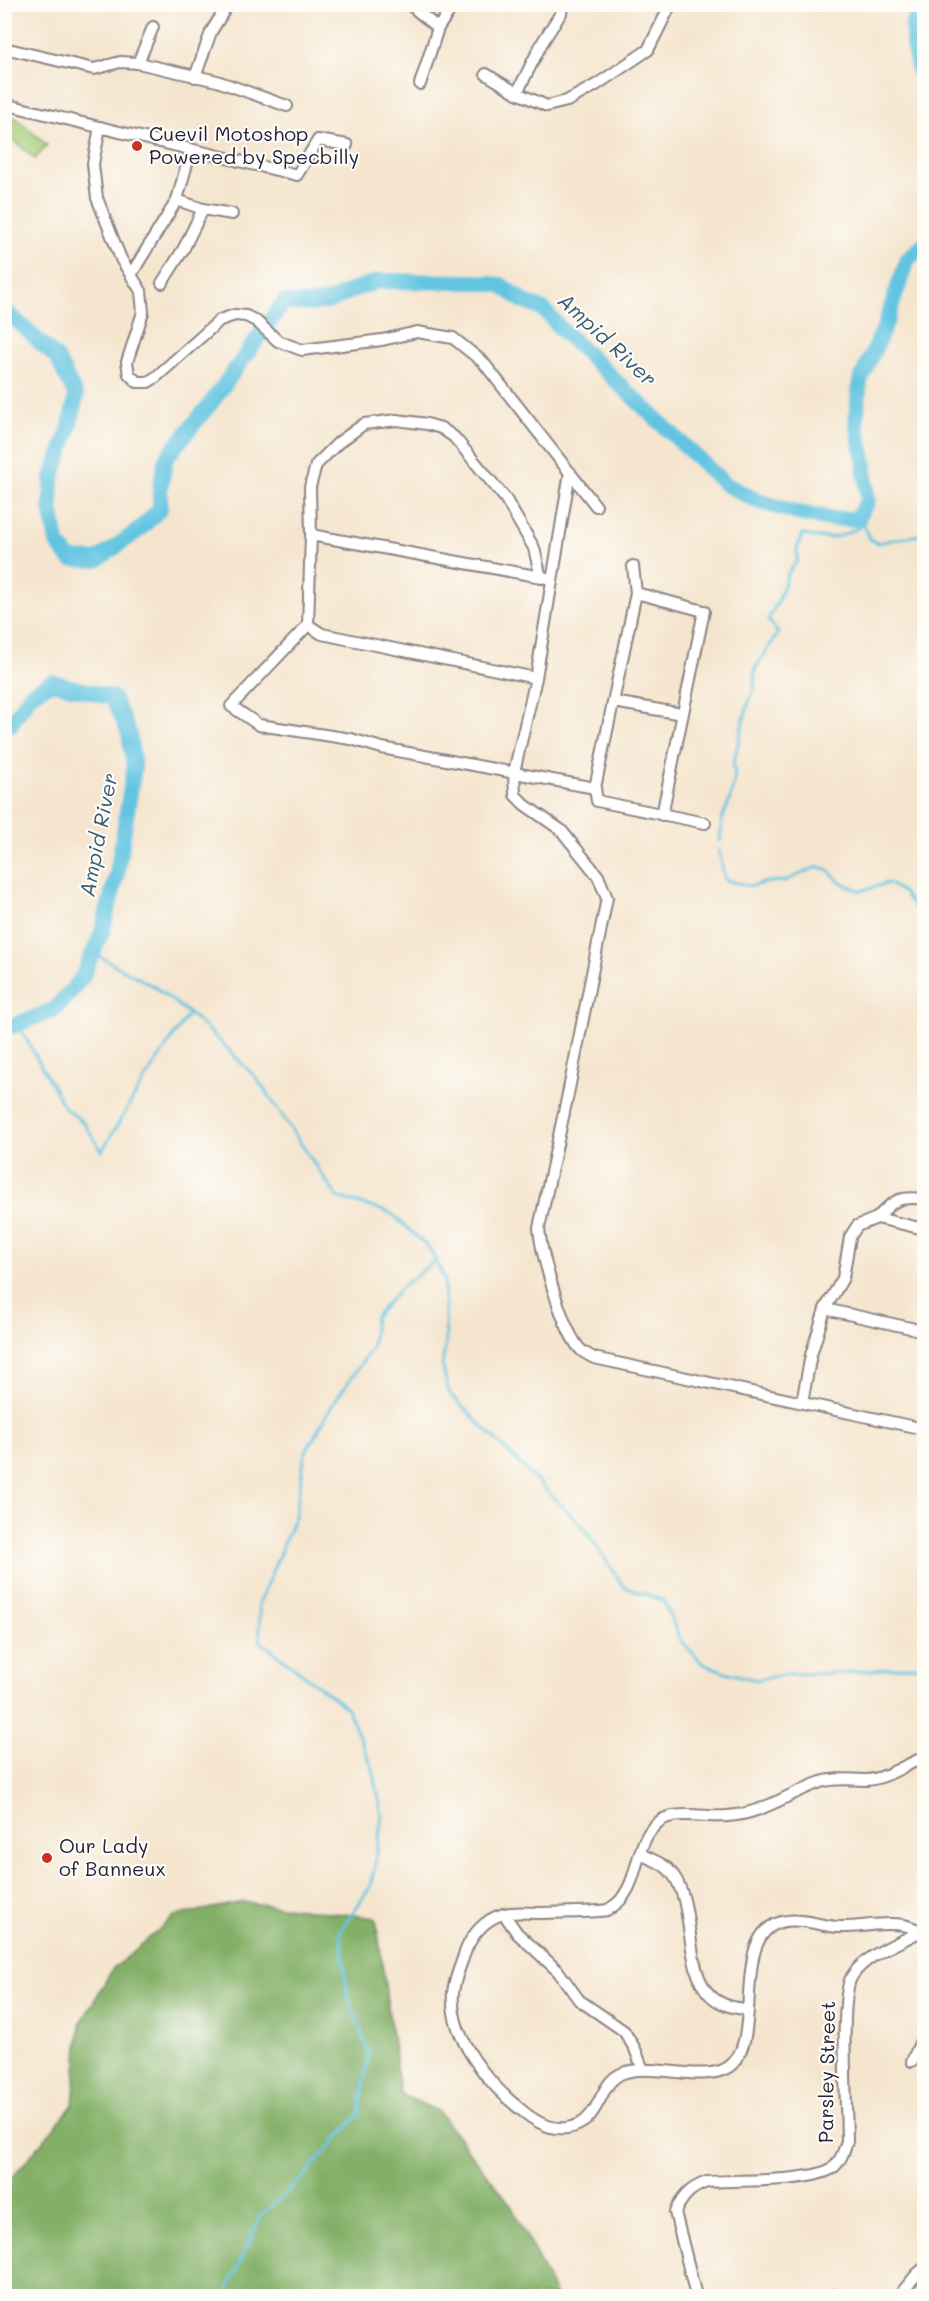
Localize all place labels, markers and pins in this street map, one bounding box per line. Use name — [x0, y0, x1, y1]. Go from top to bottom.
place label: Cuevil Motoshop Powered by Specbilly — [149, 120, 359, 169]
marker: Cuevil Motoshop Powered by Specbilly — [130, 139, 144, 153]
place label: Our Lady of Banneux — [59, 1832, 166, 1881]
marker: Our Lady of Banneux — [40, 1851, 54, 1865]

